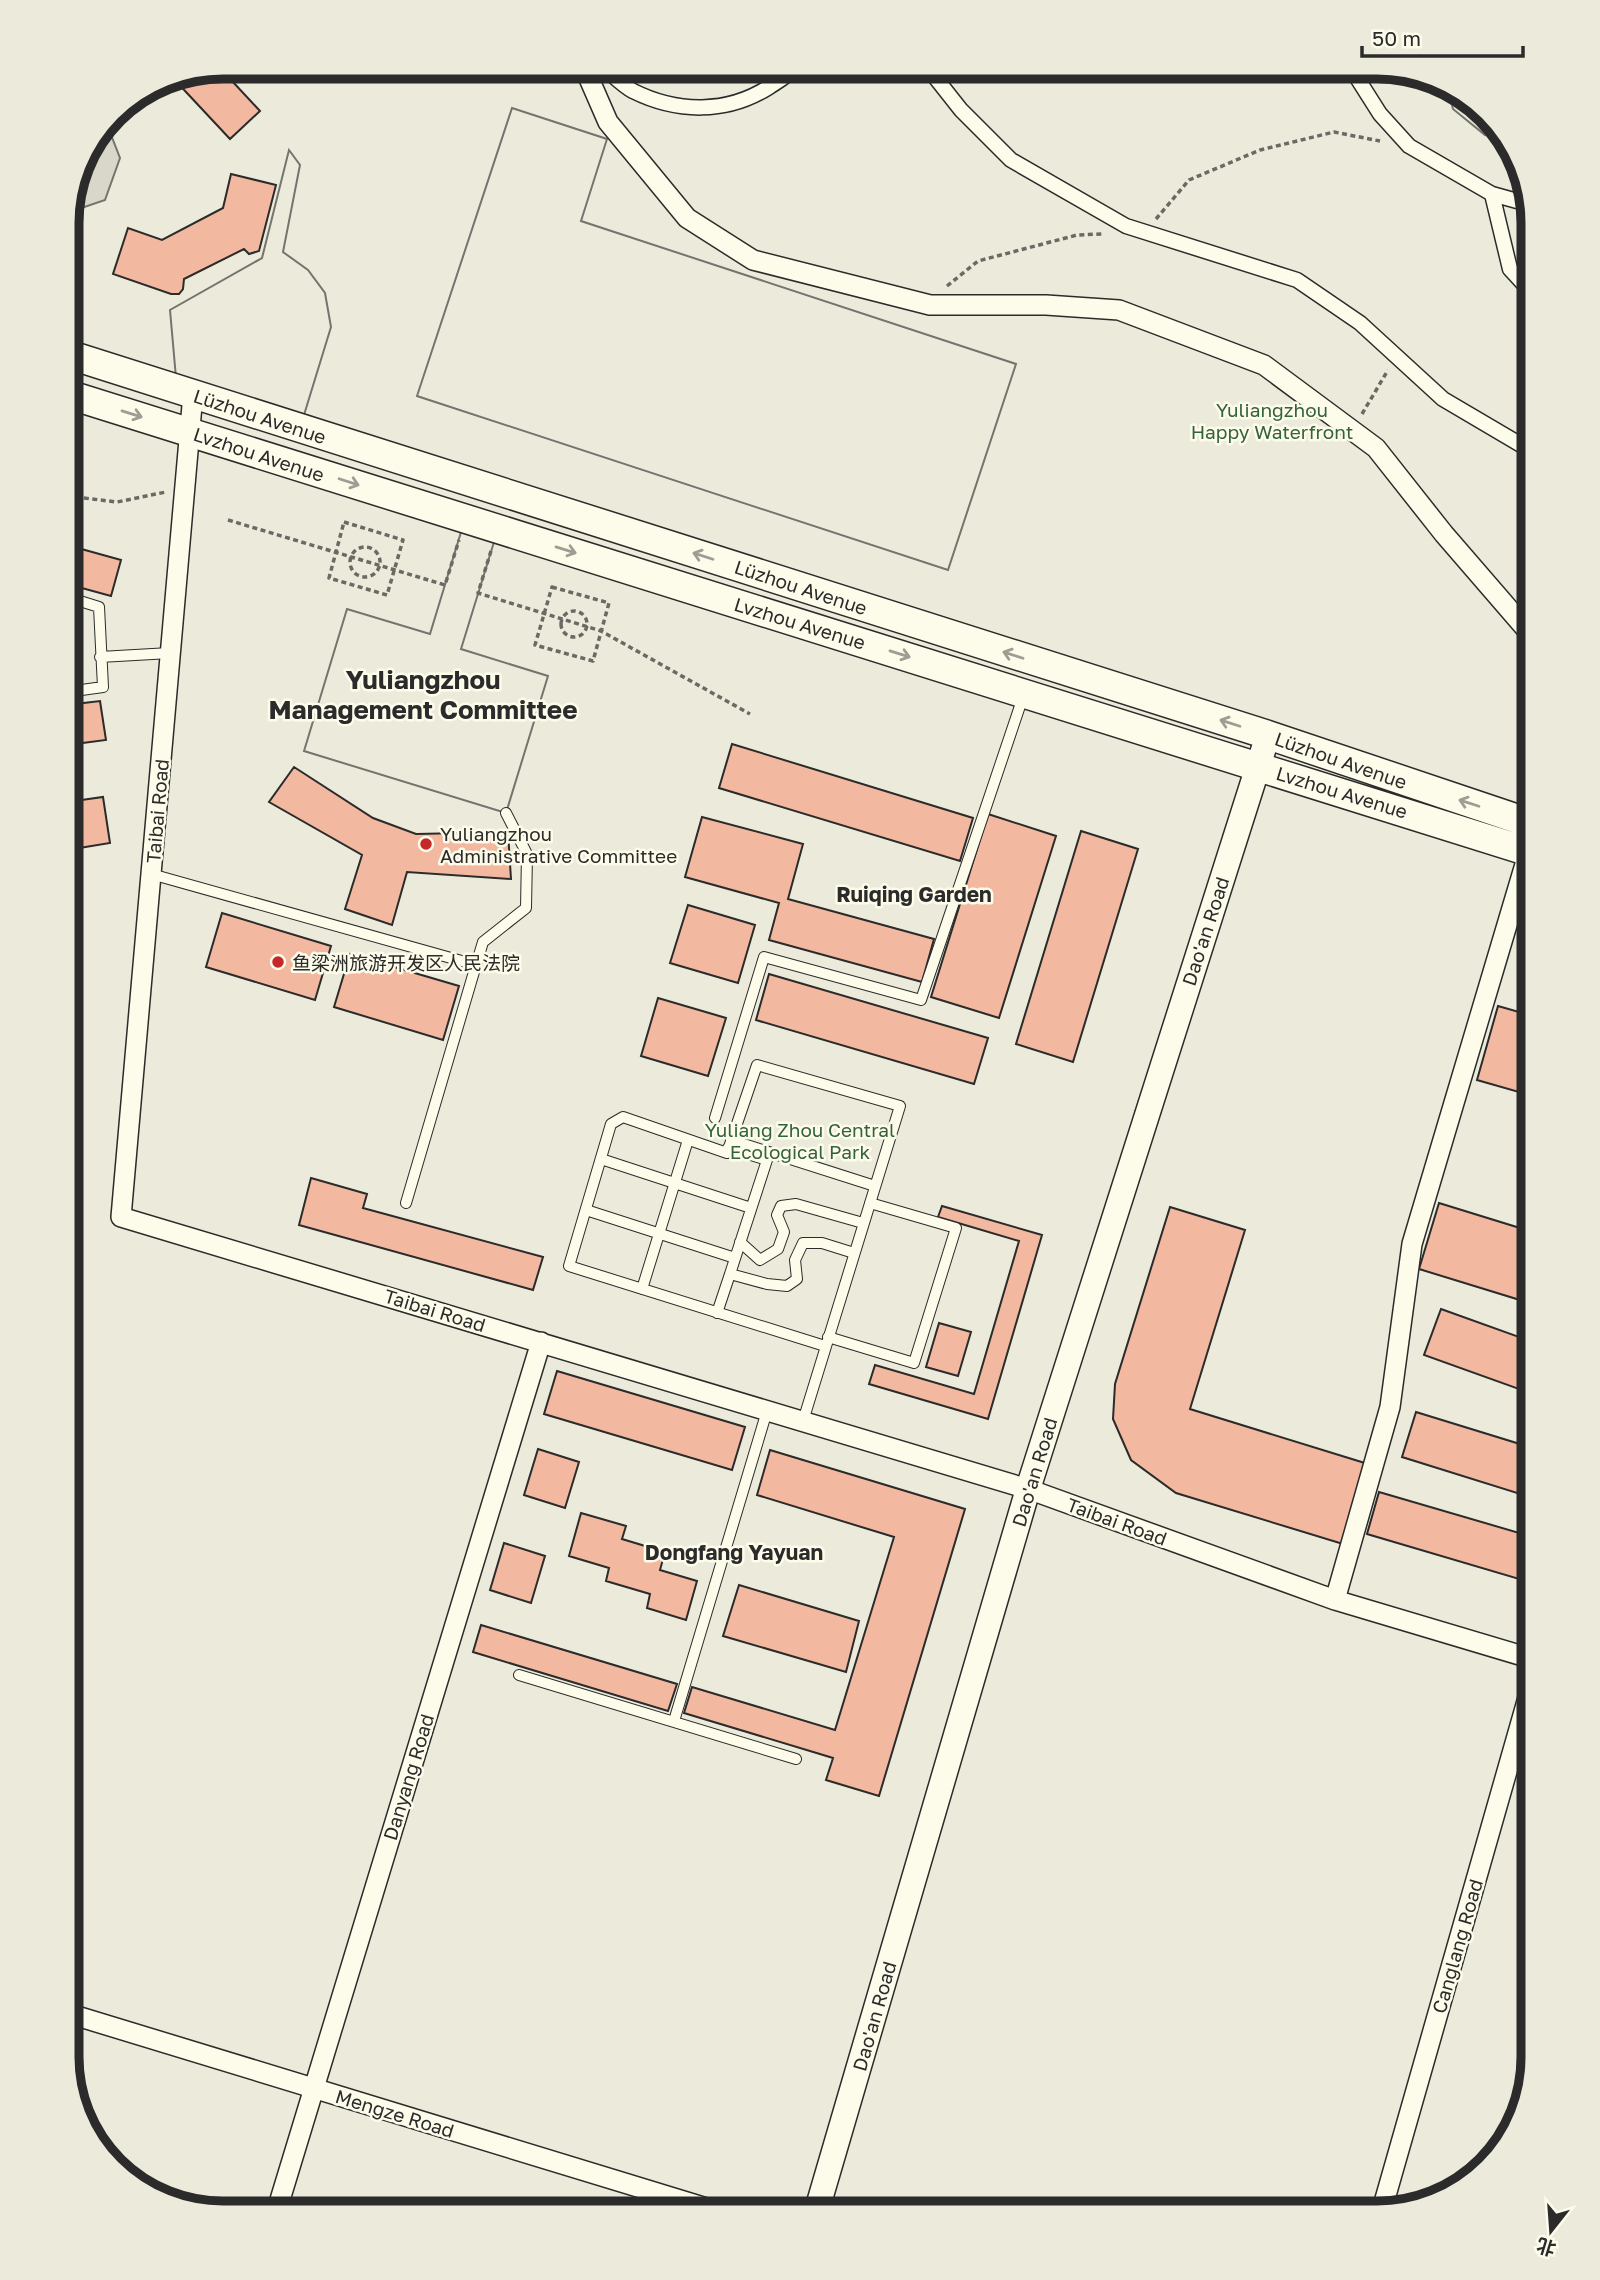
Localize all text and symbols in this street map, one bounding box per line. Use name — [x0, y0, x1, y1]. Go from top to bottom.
scale bar — [1362, 14, 1523, 58]
text: 50 m — [1372, 25, 1421, 51]
street label: Lüzhou Avenue — [191, 384, 329, 448]
park label: Yuliangzhou Happy Waterfront — [1191, 398, 1353, 443]
one-way arrow — [121, 408, 143, 421]
street label: Lvzhou Avenue — [191, 422, 327, 486]
one-way arrow — [338, 476, 360, 489]
one-way arrow — [555, 545, 577, 558]
one-way arrow — [692, 549, 714, 561]
street label: Lüzhou Avenue — [732, 555, 870, 619]
street label: Lvzhou Avenue — [732, 592, 868, 654]
one-way arrow — [1002, 647, 1024, 660]
one-way arrow — [889, 649, 911, 662]
district label: Yuliangzhou Management Committee — [268, 664, 578, 725]
one-way arrow — [1219, 716, 1241, 729]
street label: Lüzhou Avenue — [1272, 727, 1410, 793]
street label: Taibai Road — [141, 758, 173, 864]
street label: Lvzhou Avenue — [1274, 761, 1410, 823]
one-way arrow — [1458, 796, 1480, 808]
place label: Yuliangzhou Administrative Committee — [440, 822, 677, 867]
marker: Yuliangzhou Administrative Committee — [418, 836, 434, 852]
street label: Dao'an Road — [1177, 874, 1233, 988]
district label: Ruiqing Garden — [836, 881, 992, 907]
place label: 鱼梁洲旅游开发区人民法院 — [292, 951, 520, 974]
marker: 鱼梁洲旅游开发区人民法院 — [270, 954, 286, 970]
park label: Yuliang Zhou Central Ecological Park — [705, 1118, 895, 1163]
street label: Taibai Road — [382, 1284, 488, 1336]
street label: Dao'an Road — [1006, 1415, 1062, 1529]
street label: Taibai Road — [1064, 1492, 1170, 1550]
district label: Dongfang Yayuan — [645, 1539, 823, 1565]
street label: Danyang Road — [378, 1711, 438, 1843]
street label: Canglang Road — [1427, 1876, 1487, 2016]
street label: Dao'an Road — [847, 1958, 901, 2074]
street label: Mengze Road — [333, 2084, 457, 2142]
north arrow — [1516, 2196, 1586, 2266]
text: 北 — [1533, 2234, 1558, 2262]

